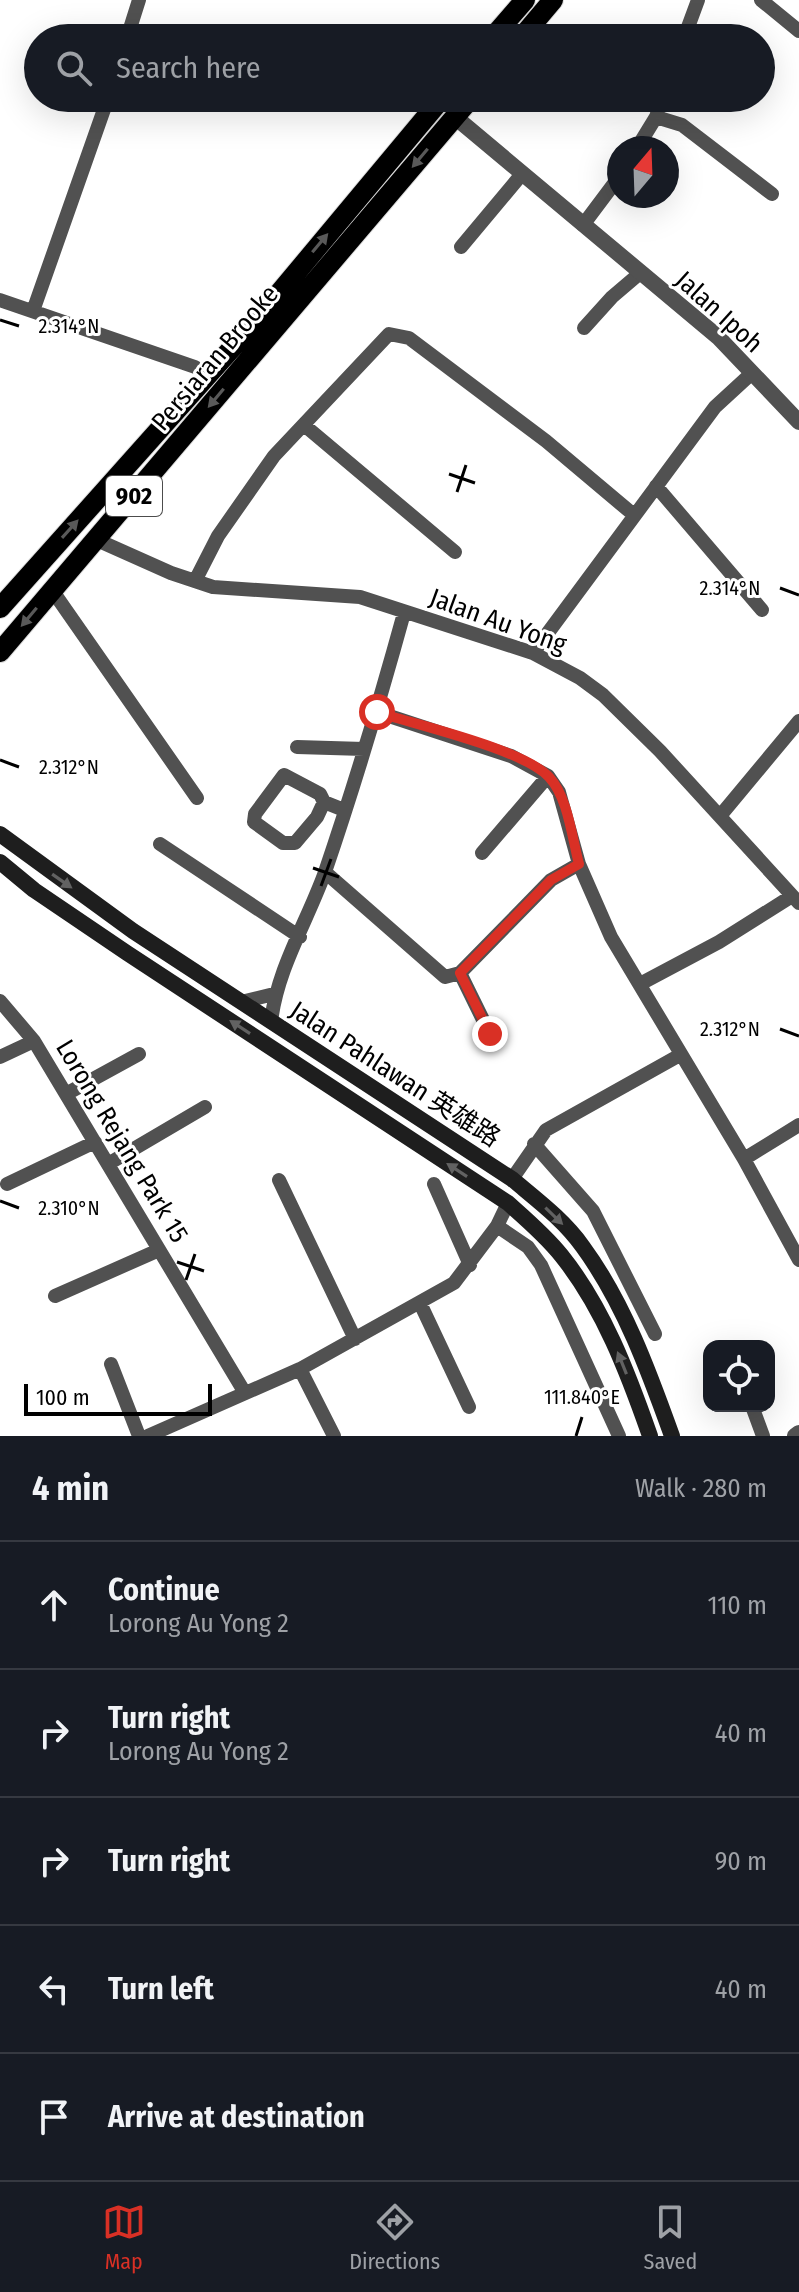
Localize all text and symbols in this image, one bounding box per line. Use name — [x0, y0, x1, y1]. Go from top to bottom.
search box — [24, 24, 775, 112]
icon: search — [52, 46, 96, 90]
text: Search here — [116, 50, 261, 86]
north arrow — [607, 136, 679, 208]
one-way arrow — [412, 147, 429, 167]
one-way arrow — [311, 233, 328, 253]
street label: Jalan Ipoh — [669, 265, 769, 359]
street label: Persiaran Brooke — [145, 279, 285, 437]
text: 2.314°N — [39, 314, 99, 338]
one-way arrow — [208, 388, 225, 408]
road number: 902 — [106, 476, 162, 516]
one-way arrow — [61, 520, 79, 539]
text: 2.314°N — [700, 576, 760, 600]
street label: Jalan Au Yong — [425, 582, 571, 660]
one-way arrow — [21, 607, 38, 627]
route start — [359, 694, 395, 730]
text: 2.312°N — [39, 755, 99, 779]
one-way arrow — [51, 873, 72, 888]
street label: Jalan Pahlawan 英雄路 — [284, 995, 506, 1153]
route end — [472, 1016, 508, 1052]
text: 2.312°N — [700, 1017, 760, 1041]
one-way arrow — [229, 1019, 250, 1034]
street label: Lorong Rejang Park 15 — [49, 1034, 195, 1248]
one-way arrow — [446, 1163, 468, 1177]
text: 2.310°N — [38, 1196, 100, 1220]
one-way arrow — [544, 1206, 563, 1224]
map controls — [703, 1340, 775, 1412]
button: locate — [703, 1340, 775, 1412]
one-way arrow — [615, 1351, 628, 1375]
scale bar — [24, 1380, 212, 1416]
text: 100 m — [36, 1384, 90, 1411]
text: 111.840°E — [544, 1385, 620, 1409]
text: 4 min — [32, 1468, 109, 1509]
text: Walk · 280 m — [635, 1473, 767, 1504]
text: Continue — [108, 1572, 220, 1608]
icon: ahead — [32, 1583, 76, 1627]
text: 110 m — [707, 1590, 767, 1621]
text: Lorong Au Yong 2 — [108, 1608, 289, 1639]
text: Turn right — [108, 1700, 230, 1736]
icon: right — [32, 1711, 76, 1755]
text: 40 m — [715, 1718, 767, 1749]
text: Lorong Au Yong 2 — [108, 1736, 289, 1767]
icon: right — [32, 1839, 76, 1883]
text: Turn right — [108, 1843, 230, 1879]
text: 90 m — [715, 1846, 767, 1877]
icon: left — [32, 1967, 76, 2011]
text: Turn left — [108, 1971, 214, 2007]
text: 40 m — [715, 1974, 767, 2005]
icon: arrive — [32, 2095, 76, 2139]
text: Arrive at destination — [108, 2099, 365, 2135]
tab: Map — [102, 2200, 146, 2275]
tab: Directions — [349, 2200, 440, 2275]
tab: Saved — [644, 2200, 697, 2275]

